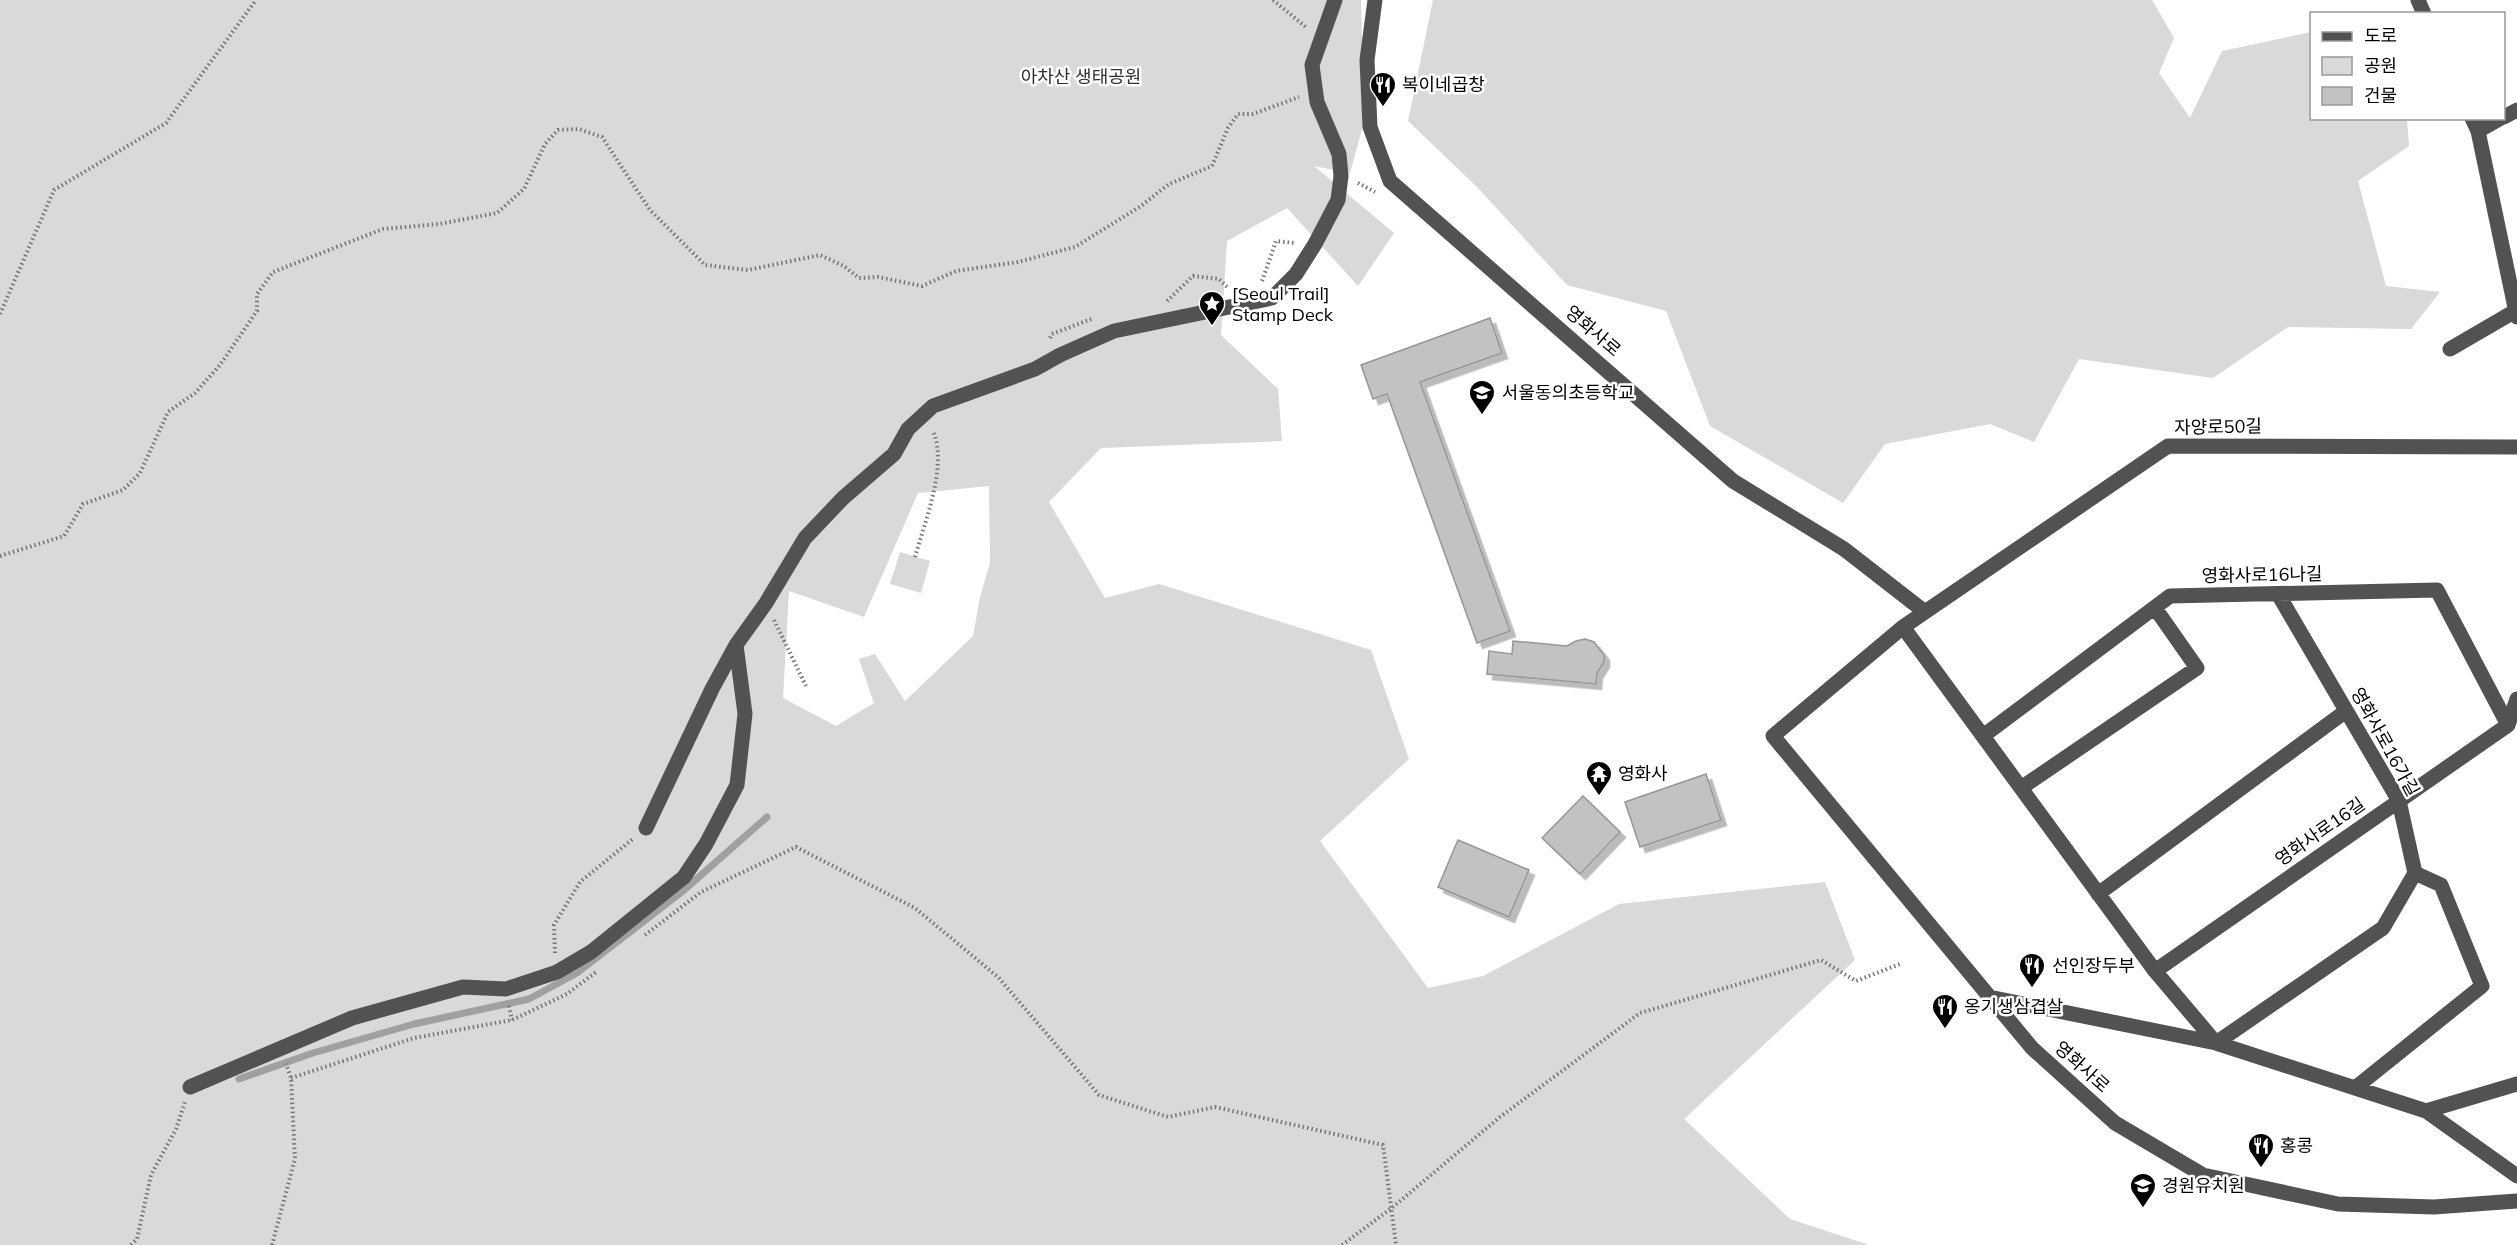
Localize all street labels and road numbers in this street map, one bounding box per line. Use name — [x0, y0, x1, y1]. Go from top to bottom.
street label: 영화사로 — [1561, 300, 1626, 361]
street label: 자양로50길 — [2174, 414, 2262, 439]
street label: 영화사로16나길 — [2201, 562, 2323, 587]
street label: 영화사로16가길 — [2346, 683, 2425, 800]
street label: 영화사로16길 — [2270, 792, 2369, 871]
street label: 영화사로 — [2050, 1036, 2115, 1097]

